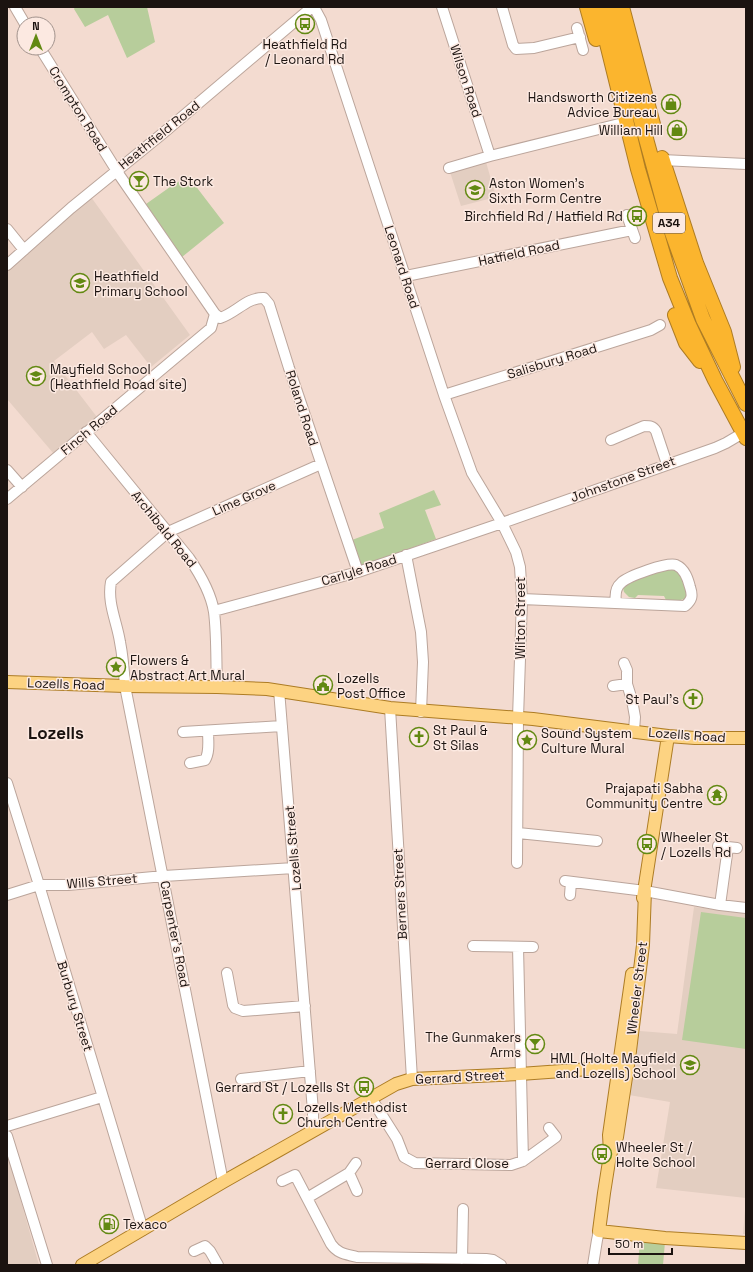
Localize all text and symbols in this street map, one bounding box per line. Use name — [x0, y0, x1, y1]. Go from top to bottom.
bus stop icon: Heathfield Rd / Leonard Rd — [294, 13, 316, 35]
north arrow — [16, 16, 56, 56]
text: N — [32, 19, 40, 33]
place label: Heathfield Rd / Leonard Rd — [263, 36, 347, 68]
street label: Wilson Road — [446, 42, 486, 120]
street label: Crompton Road — [45, 63, 111, 155]
place label: Handsworth Citizens Advice Bureau — [528, 89, 657, 121]
shop icon: Handsworth Citizens Advice Bureau — [660, 93, 682, 115]
street label: Heathfield Road — [115, 97, 203, 173]
shop icon: William Hill — [666, 119, 688, 141]
place label: William Hill — [599, 122, 663, 139]
bar icon: The Stork — [128, 170, 150, 192]
place label: The Stork — [153, 173, 213, 190]
place label: Aston Women's Sixth Form Centre — [489, 175, 602, 207]
school or university icon: Aston Women's Sixth Form Centre — [464, 179, 486, 201]
bus stop icon: Birchfield Rd / Hatfield Rd — [626, 205, 648, 227]
place label: Birchfield Rd / Hatfield Rd — [464, 208, 623, 225]
road number: A34 — [653, 213, 685, 233]
street label: Leonard Road — [381, 223, 423, 311]
street label: Hatfield Road — [477, 236, 561, 270]
place label: Heathfield Primary School — [94, 268, 188, 300]
school or university icon: Heathfield Primary School — [69, 272, 91, 294]
street label: Salisbury Road — [505, 339, 599, 383]
place label: Mayfield School (Heathfield Road site) — [50, 361, 187, 393]
school or university icon: Mayfield School (Heathfield Road site) — [25, 365, 47, 387]
street label: Roland Road — [282, 368, 322, 448]
street label: Finch Road — [57, 401, 121, 459]
street label: Johnstone Street — [568, 452, 678, 506]
street label: Lime Grove — [209, 476, 279, 520]
street label: Archibald Road — [128, 487, 200, 571]
street label: Carlyle Road — [319, 550, 399, 590]
street label: Wilton Street — [512, 577, 529, 659]
place label: Flowers & Abstract Art Mural — [130, 652, 245, 684]
place icon: Flowers & Abstract Art Mural — [105, 656, 127, 678]
place label: Lozells Post Office — [337, 670, 406, 702]
street label: Lozells Road — [27, 674, 105, 694]
public building icon: Lozells Post Office — [312, 674, 334, 696]
church icon: St Paul's — [682, 688, 704, 710]
place label: St Paul's — [626, 691, 679, 708]
district label: Lozells — [28, 722, 84, 744]
place label: St Paul & St Silas — [433, 722, 488, 754]
street label: Lozells Road — [648, 724, 726, 746]
place label: Sound System Culture Mural — [541, 725, 632, 757]
church icon: St Paul & St Silas — [408, 726, 430, 748]
place icon: Sound System Culture Mural — [516, 729, 538, 751]
place label: Prajapati Sabha Community Centre — [586, 780, 704, 812]
temple icon: Prajapati Sabha Community Centre — [706, 784, 728, 806]
street label: Lozells Street — [281, 805, 305, 891]
place label: Wheeler St / Lozells Rd — [661, 829, 731, 861]
bus stop icon: Wheeler St / Lozells Rd — [636, 833, 658, 855]
street label: Berners Street — [389, 848, 411, 940]
street label: Wills Street — [66, 869, 138, 893]
street label: Carpenter's Road — [156, 879, 194, 989]
street label: Wheeler Street — [623, 941, 651, 1035]
street label: Burbury Street — [53, 959, 97, 1053]
place label: The Gunmakers Arms — [425, 1029, 521, 1061]
bar icon: The Gunmakers Arms — [524, 1033, 546, 1055]
place label: HML (Holte Mayfield and Lozells) School — [550, 1050, 676, 1082]
school or university icon: HML (Holte Mayfield and Lozells) School — [679, 1054, 701, 1076]
street label: Gerrard Street — [415, 1066, 505, 1088]
bus stop icon: Gerrard St / Lozells St — [353, 1076, 375, 1098]
place label: Gerrard St / Lozells St — [215, 1079, 350, 1096]
place label: Lozells Methodist Church Centre — [297, 1099, 408, 1131]
church icon: Lozells Methodist Church Centre — [272, 1103, 294, 1125]
place label: Wheeler St / Holte School — [616, 1139, 696, 1171]
bus stop icon: Wheeler St / Holte School — [591, 1143, 613, 1165]
street label: Gerrard Close — [425, 1155, 509, 1172]
fuel station icon: Texaco — [98, 1213, 120, 1235]
place label: Texaco — [123, 1216, 167, 1233]
scale bar — [609, 1230, 672, 1256]
text: 50 m — [615, 1236, 643, 1252]

